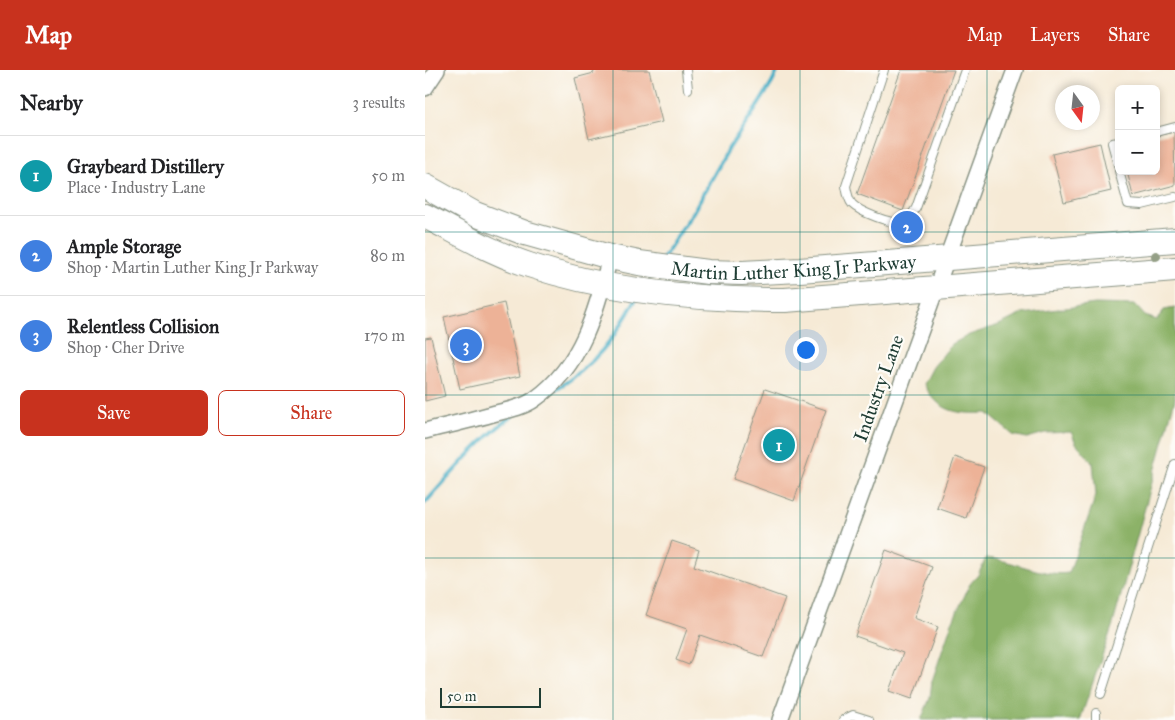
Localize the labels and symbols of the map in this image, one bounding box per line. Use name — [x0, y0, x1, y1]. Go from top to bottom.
north arrow — [1055, 85, 1100, 130]
pin: 2 — [891, 208, 923, 246]
street label: Martin Luther King Jr Parkway — [670, 250, 918, 285]
pin: 3 — [450, 326, 482, 364]
street label: Industry Lane — [848, 331, 908, 445]
your location — [793, 337, 819, 363]
pin: 1 — [763, 426, 795, 464]
scale bar — [440, 685, 541, 708]

